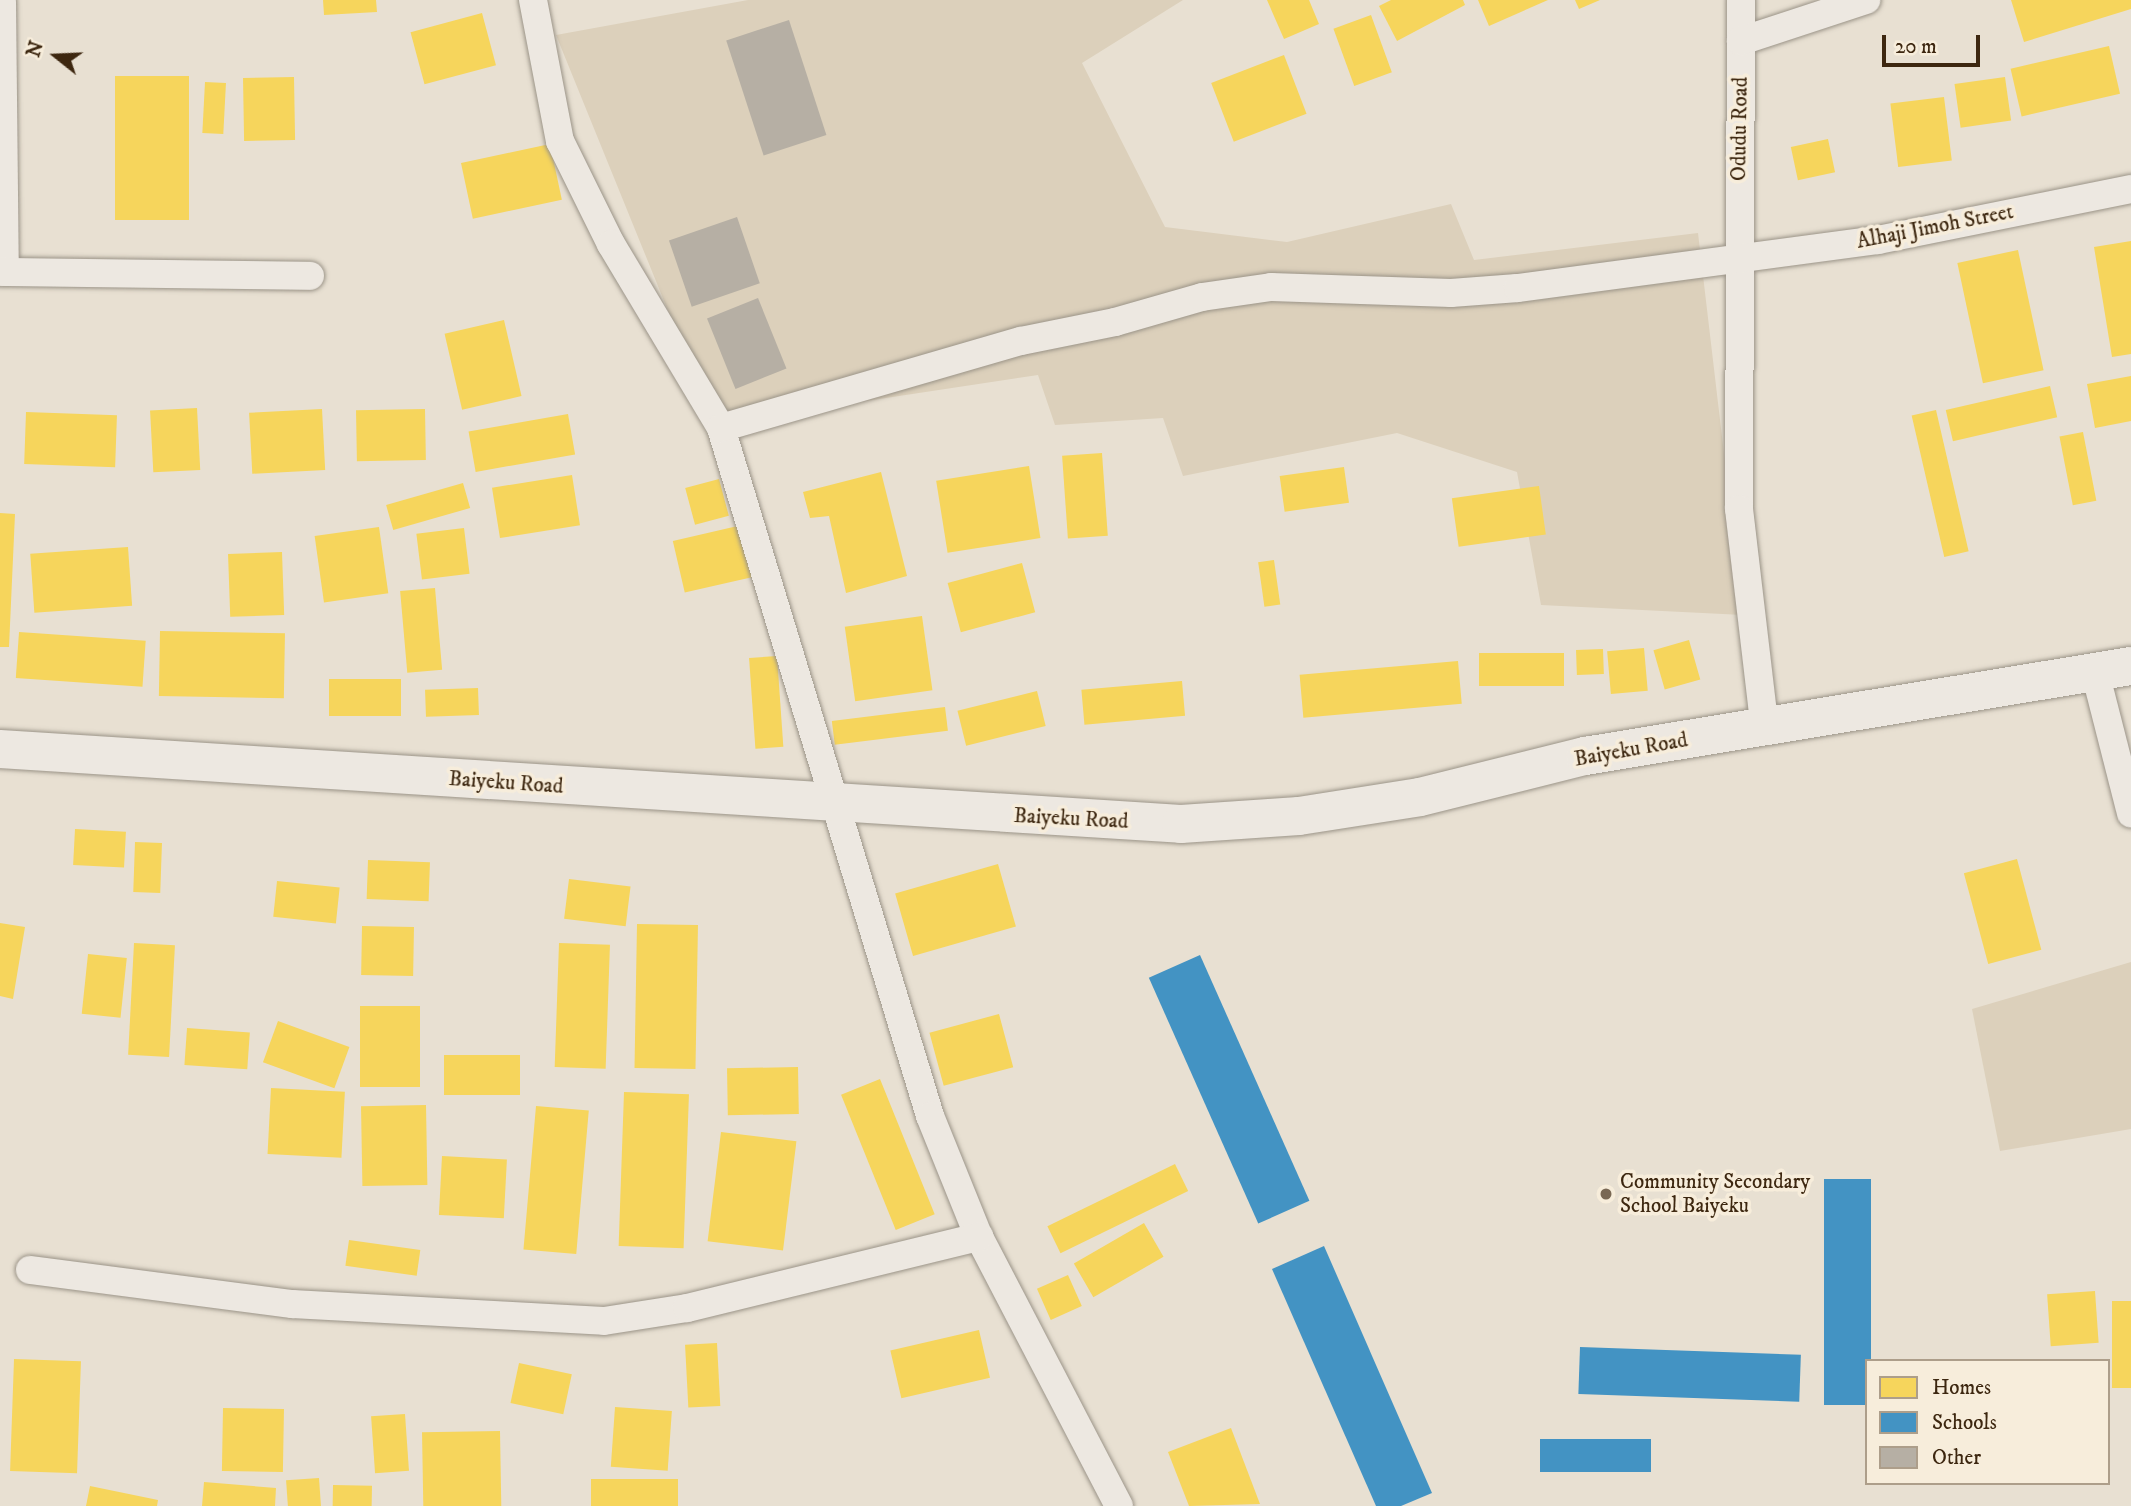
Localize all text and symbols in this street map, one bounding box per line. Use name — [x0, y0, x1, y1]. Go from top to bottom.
north arrow — [21, 21, 91, 91]
scale bar — [1886, 21, 1984, 65]
text: 20 m — [1895, 34, 1937, 60]
text: N — [22, 38, 49, 60]
street label: Odudu Road — [1726, 77, 1754, 181]
street label: Alhaji Jimoh Street — [1855, 199, 2015, 255]
street label: Baiyeku Road — [1572, 728, 1690, 772]
street label: Baiyeku Road — [448, 766, 564, 800]
street label: Baiyeku Road — [1013, 803, 1129, 835]
place label: Community Secondary School Baiyeku — [1620, 1169, 1810, 1219]
marker: Community Secondary School Baiyeku — [1598, 1186, 1614, 1202]
legend — [1865, 1359, 2110, 1485]
text: Homes — [1932, 1375, 1991, 1401]
text: Schools — [1932, 1410, 1997, 1436]
text: Other — [1932, 1445, 1981, 1471]

